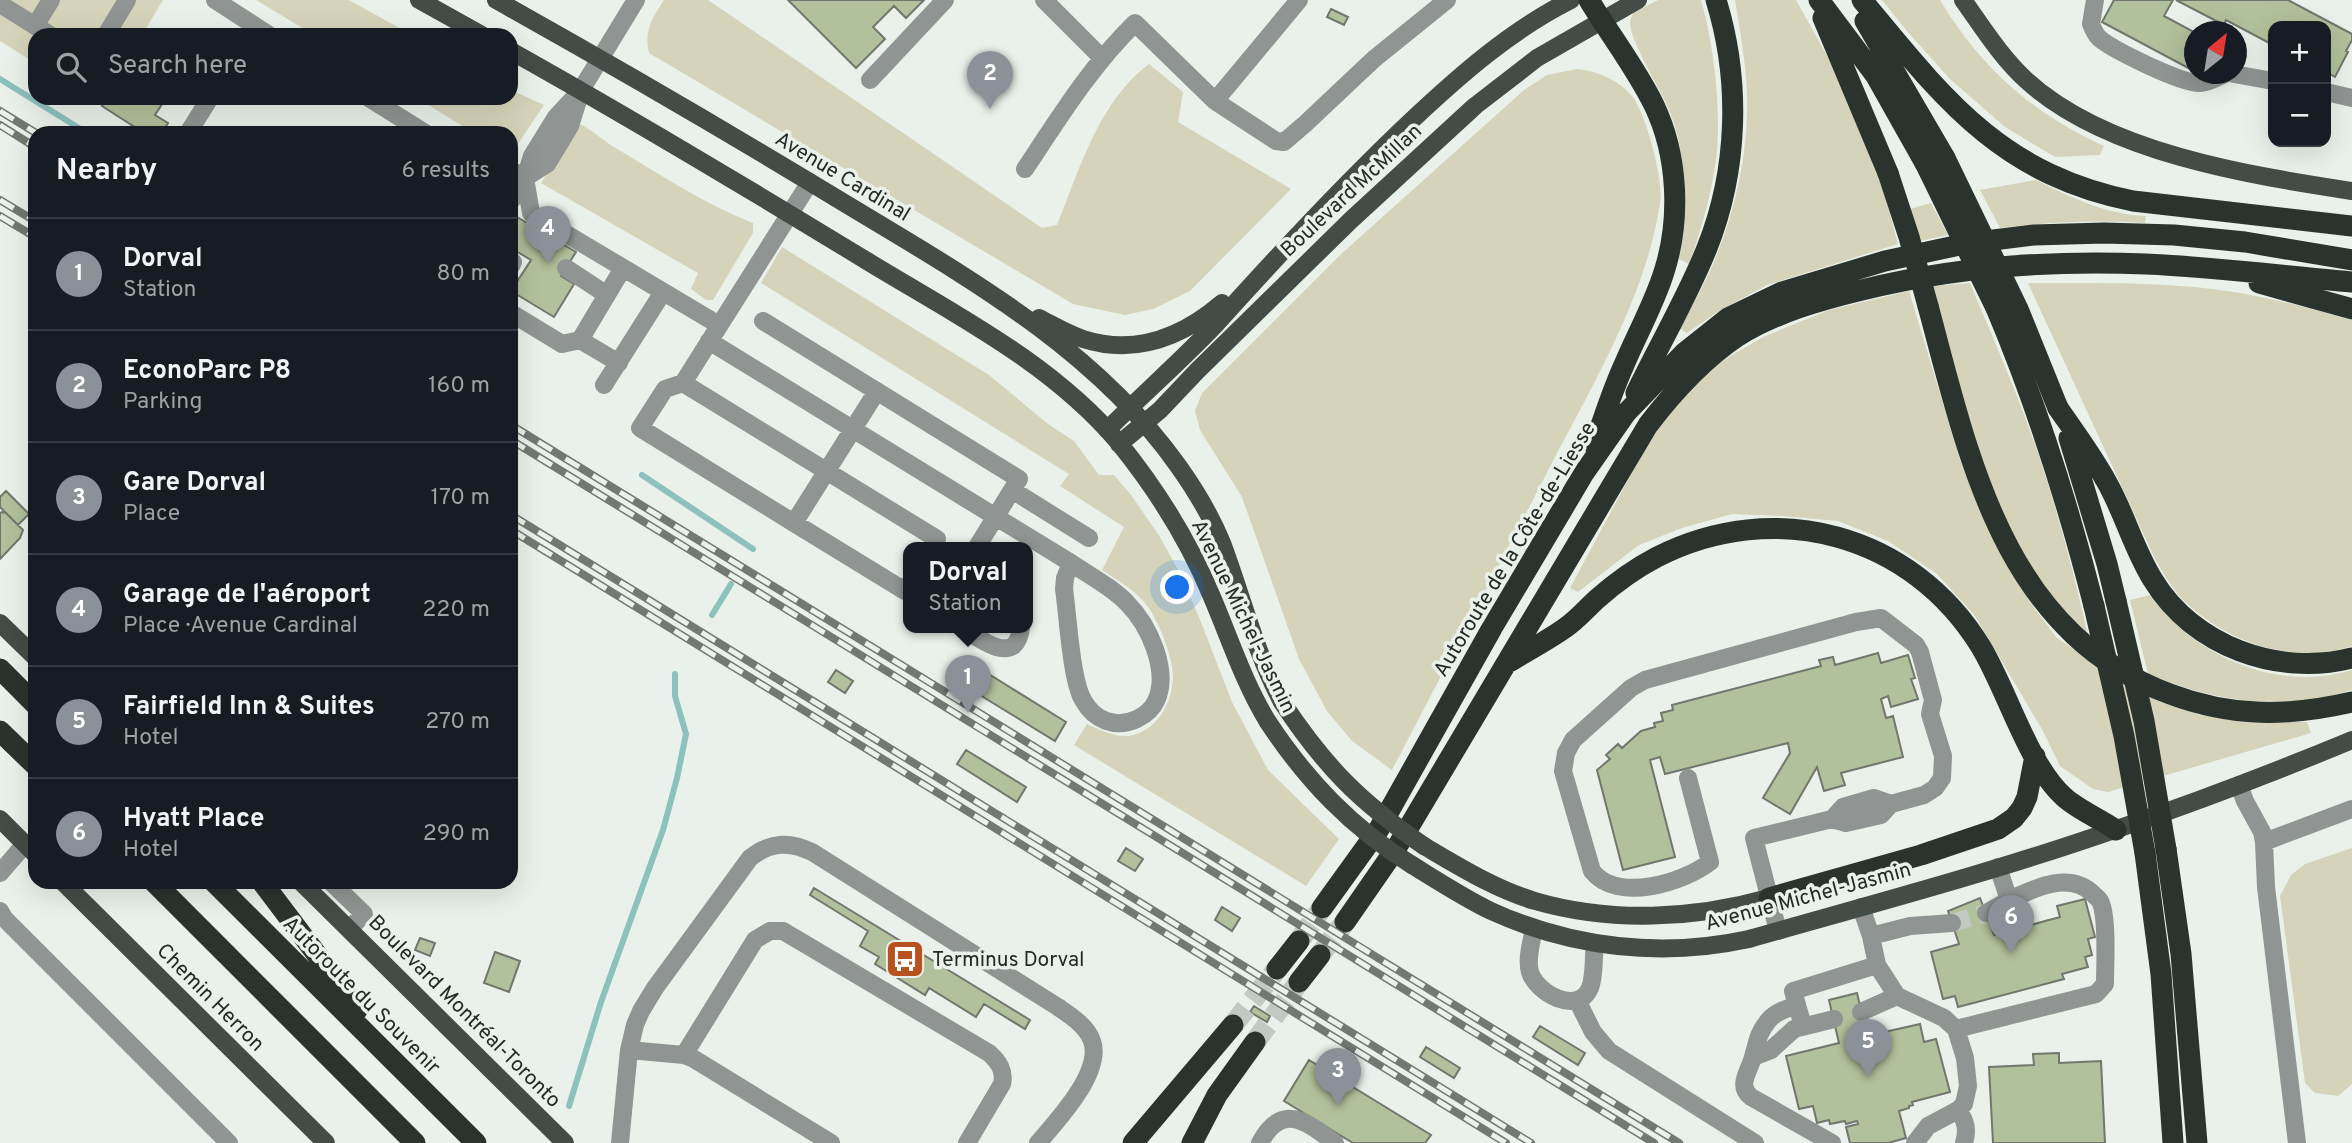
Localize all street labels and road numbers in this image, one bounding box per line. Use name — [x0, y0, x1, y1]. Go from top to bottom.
street label: Boulevard McMillan — [1276, 119, 1428, 264]
street label: Avenue Cardinal — [770, 126, 915, 228]
street label: Autoroute de la Côte-de-Liesse — [1428, 417, 1602, 682]
street label: Avenue Michel-Jasmin — [1184, 515, 1301, 718]
street label: Avenue Michel-Jasmin — [1702, 857, 1914, 938]
street label: Boulevard Montréal-Toronto — [362, 910, 566, 1114]
street label: Autoroute du Souvenir — [276, 911, 446, 1081]
street label: Chemin Herron — [150, 938, 270, 1058]

